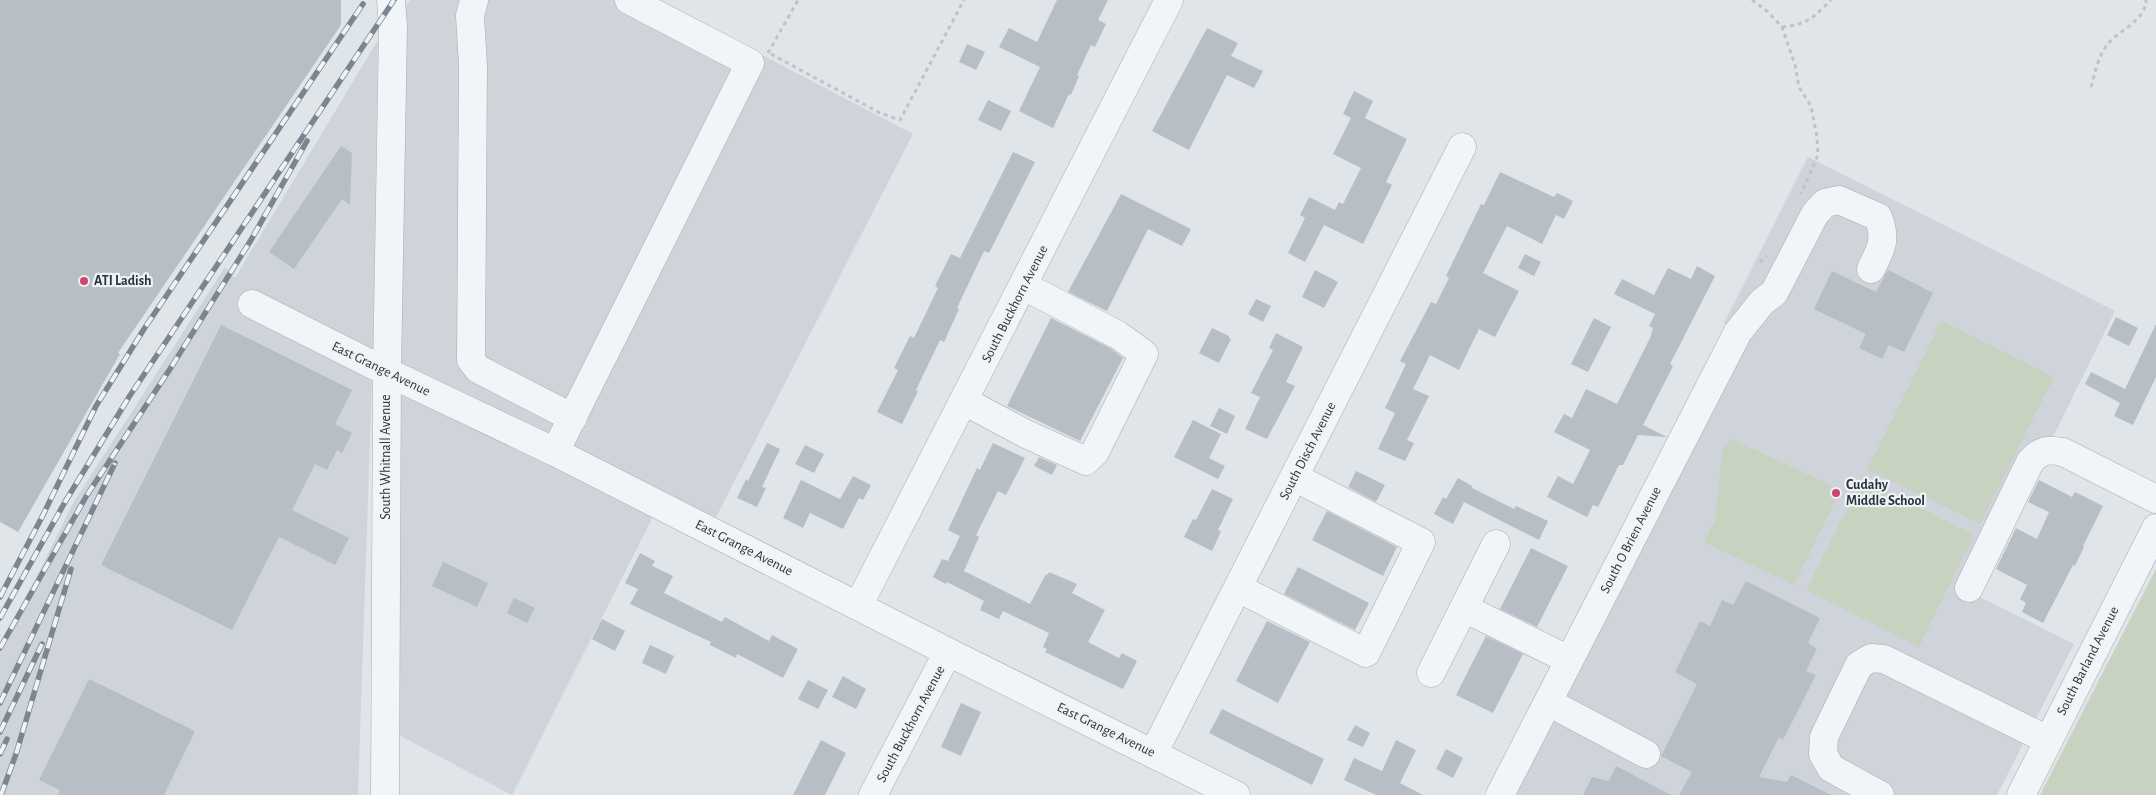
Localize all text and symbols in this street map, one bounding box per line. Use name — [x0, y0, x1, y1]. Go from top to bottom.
street label: South Buckhorn Avenue — [979, 243, 1051, 365]
place label: ATI Ladish — [94, 274, 152, 288]
marker: ATI Ladish — [78, 275, 90, 287]
street label: East Grange Avenue — [330, 339, 432, 399]
street label: South Whitnall Avenue — [379, 394, 393, 520]
street label: South Disch Avenue — [1277, 400, 1339, 502]
place label: Cudahy Middle School — [1846, 478, 1925, 508]
street label: South O Brien Avenue — [1598, 484, 1664, 596]
marker: Cudahy Middle School — [1830, 487, 1842, 499]
street label: East Grange Avenue — [693, 517, 795, 579]
street label: South Barland Avenue — [2054, 604, 2122, 718]
street label: South Buckhorn Avenue — [874, 663, 948, 785]
street label: East Grange Avenue — [1055, 700, 1157, 760]

